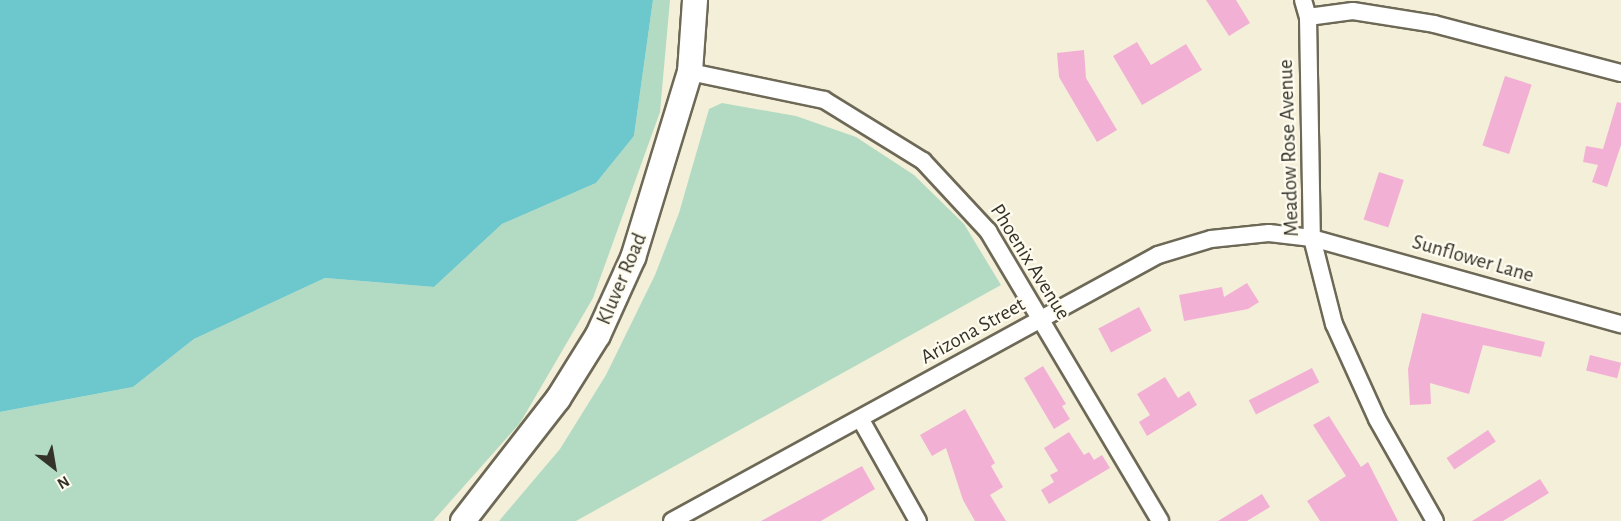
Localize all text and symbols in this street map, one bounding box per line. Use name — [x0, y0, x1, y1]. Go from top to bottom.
street label: Meadow Rose Avenue — [1273, 59, 1305, 237]
street label: Phoenix Avenue — [984, 200, 1076, 324]
street label: Kluver Road — [591, 229, 653, 329]
street label: Sunflower Lane — [1409, 230, 1537, 288]
street label: Arizona Street — [916, 292, 1030, 370]
north arrow — [24, 437, 84, 497]
text: N — [54, 473, 72, 492]

